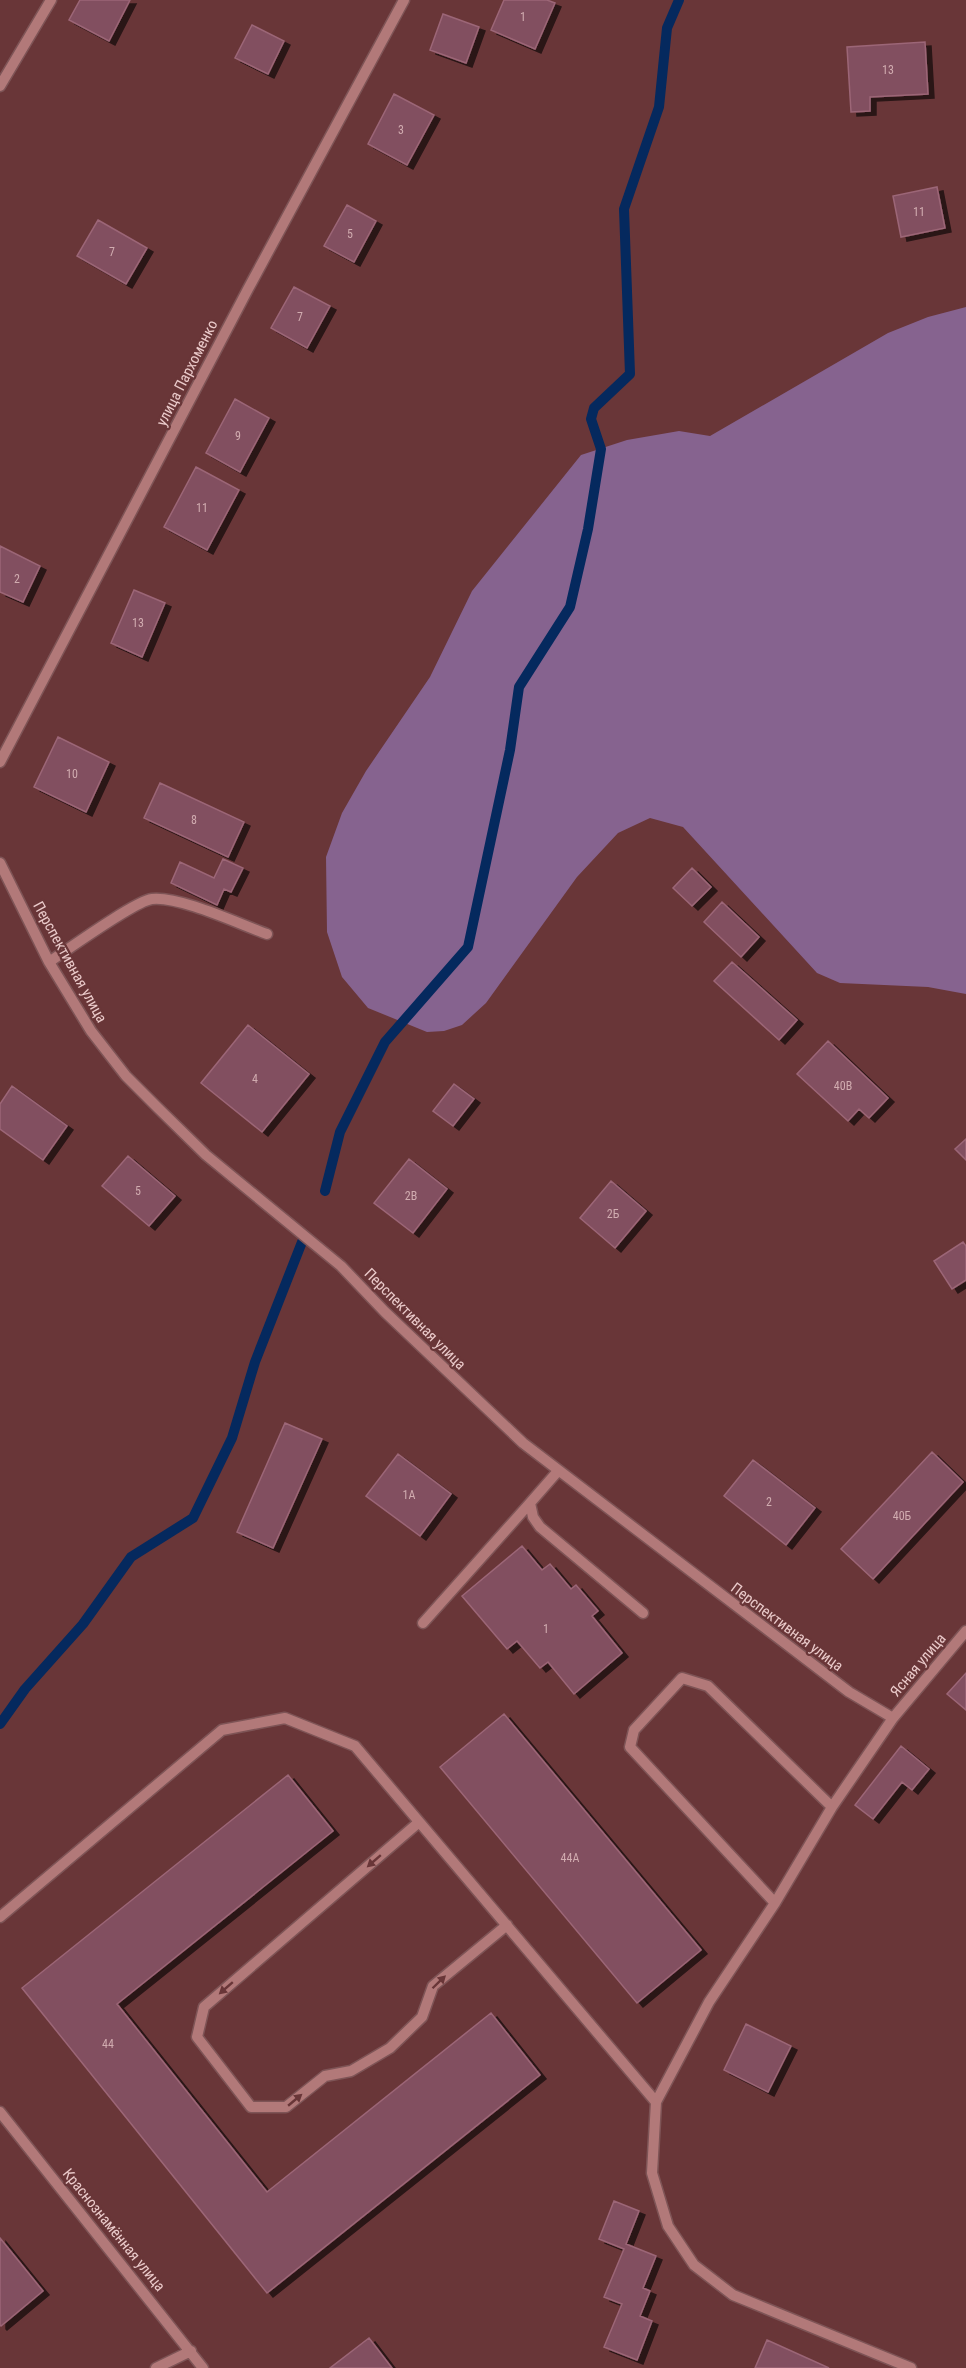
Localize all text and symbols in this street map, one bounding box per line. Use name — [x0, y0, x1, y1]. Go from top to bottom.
house number: 1 — [520, 10, 526, 24]
house number: 13 — [882, 63, 894, 77]
house number: 3 — [398, 123, 404, 137]
house number: 11 — [913, 205, 925, 219]
house number: 5 — [347, 227, 353, 241]
house number: 7 — [109, 245, 115, 259]
house number: 7 — [297, 310, 303, 324]
street label: улица Пархоменко — [153, 317, 221, 429]
house number: 9 — [235, 429, 241, 443]
house number: 11 — [196, 501, 208, 515]
house number: 2 — [14, 572, 20, 586]
house number: 13 — [132, 616, 144, 630]
house number: 10 — [66, 767, 78, 781]
house number: 8 — [191, 813, 197, 827]
street label: Перспективная улица — [29, 898, 111, 1026]
house number: 4 — [252, 1072, 258, 1086]
house number: 40В — [834, 1079, 852, 1093]
house number: 5 — [135, 1184, 141, 1198]
house number: 2В — [405, 1189, 417, 1203]
house number: 2Б — [607, 1207, 620, 1221]
street label: Перспективная улица — [361, 1265, 469, 1373]
house number: 1А — [403, 1488, 416, 1502]
house number: 2 — [766, 1495, 772, 1509]
house number: 40Б — [893, 1509, 912, 1523]
street label: Перспективная улица — [727, 1579, 847, 1675]
house number: 1 — [543, 1622, 549, 1636]
street label: Ясная улица — [886, 1630, 950, 1700]
house number: 44А — [561, 1851, 579, 1865]
one-way arrow — [367, 1854, 382, 1867]
one-way arrow — [432, 1975, 447, 1989]
one-way arrow — [219, 1981, 234, 1994]
house number: 44 — [102, 2037, 114, 2051]
one-way arrow — [287, 2094, 302, 2107]
street label: Краснознамённая улица — [59, 2165, 169, 2295]

